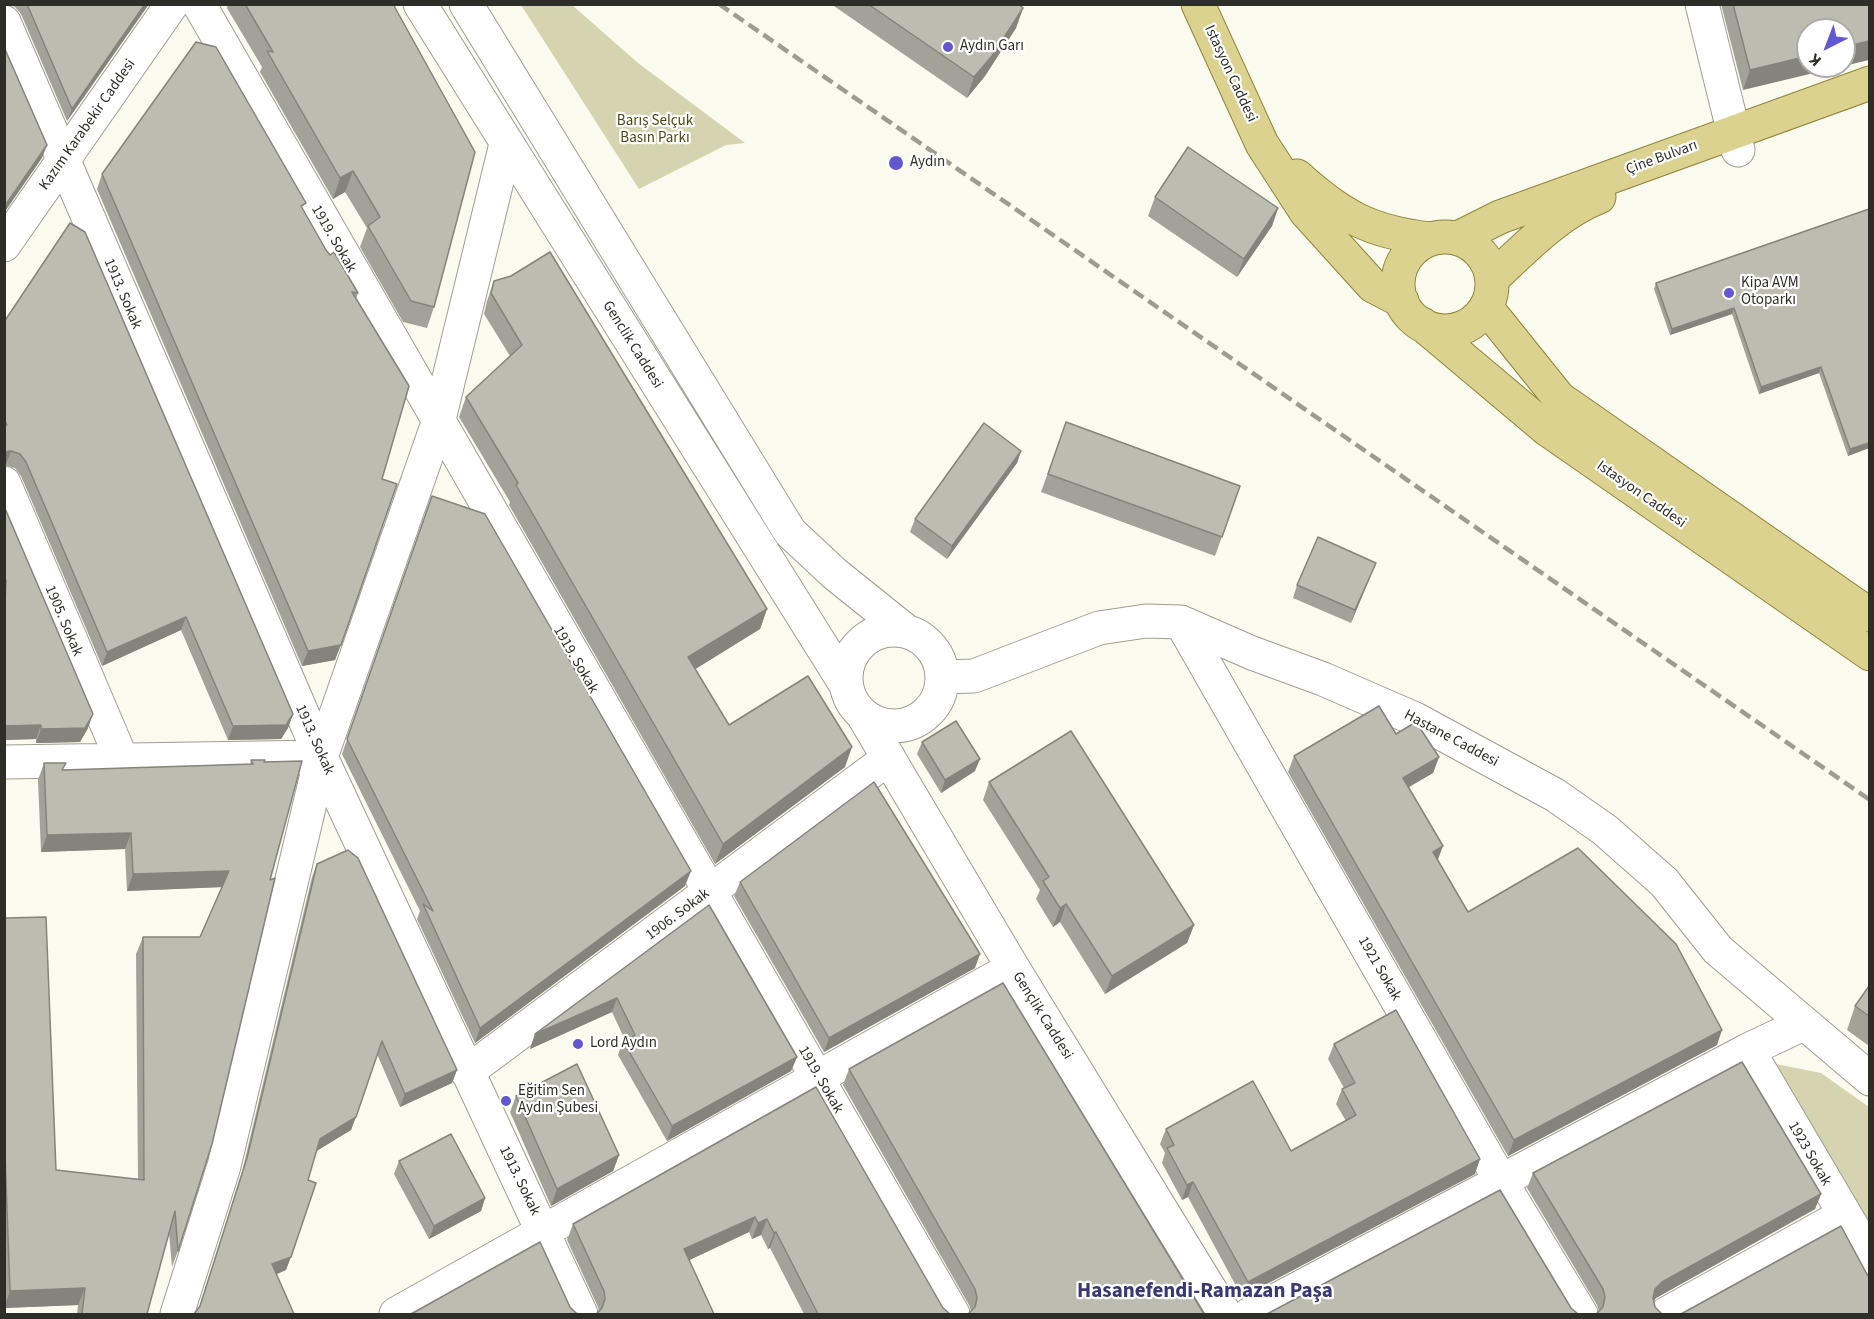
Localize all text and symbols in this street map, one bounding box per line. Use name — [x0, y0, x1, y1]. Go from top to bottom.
north arrow — [1796, 18, 1856, 78]
street label: Istasyon Caddesi — [1200, 23, 1260, 125]
place label: Aydın Garı — [960, 38, 1024, 56]
marker: Aydın Garı — [941, 40, 955, 54]
text: K — [1804, 48, 1826, 71]
street label: Kazım Karabekir Caddesi — [36, 56, 140, 194]
park label: Barış Selçuk Basın Parkı — [617, 113, 693, 148]
street label: Çine Bulvarı — [1624, 137, 1700, 179]
marker: Aydın — [887, 154, 905, 172]
place label: Aydın — [910, 154, 945, 172]
street label: 1919. Sokak — [306, 202, 360, 276]
street label: 1913. Sokak — [99, 256, 145, 332]
place label: Kipa AVM Otoparkı — [1741, 275, 1799, 310]
marker: Kipa AVM Otoparkı — [1722, 286, 1736, 300]
street label: Genclik Caddesi — [598, 298, 666, 392]
street label: Istasyon Caddesi — [1593, 458, 1689, 532]
street label: 1905. Sokak — [40, 583, 86, 659]
street label: 1919. Sokak — [548, 623, 602, 697]
street label: 1913. Sokak — [291, 702, 337, 778]
street label: Hastane Caddesi — [1401, 707, 1501, 771]
street label: 1906. Sokak — [643, 885, 713, 945]
street label: 1921 Sokak — [1353, 934, 1405, 1004]
street label: Gençlik Caddesi — [1008, 969, 1076, 1063]
place label: Lord Aydın — [590, 1035, 657, 1053]
marker: Lord Aydın — [571, 1037, 585, 1051]
street label: 1919. Sokak — [793, 1043, 847, 1117]
place label: Eğitim Sen Aydın Şubesi — [518, 1083, 598, 1118]
marker: Eğitim Sen Aydın Şubesi — [499, 1094, 513, 1108]
street label: 1923 Sokak — [1783, 1119, 1835, 1189]
street label: 1913. Sokak — [494, 1143, 544, 1219]
district label: Hasanefendi-Ramazan Paşa — [1077, 1279, 1333, 1305]

